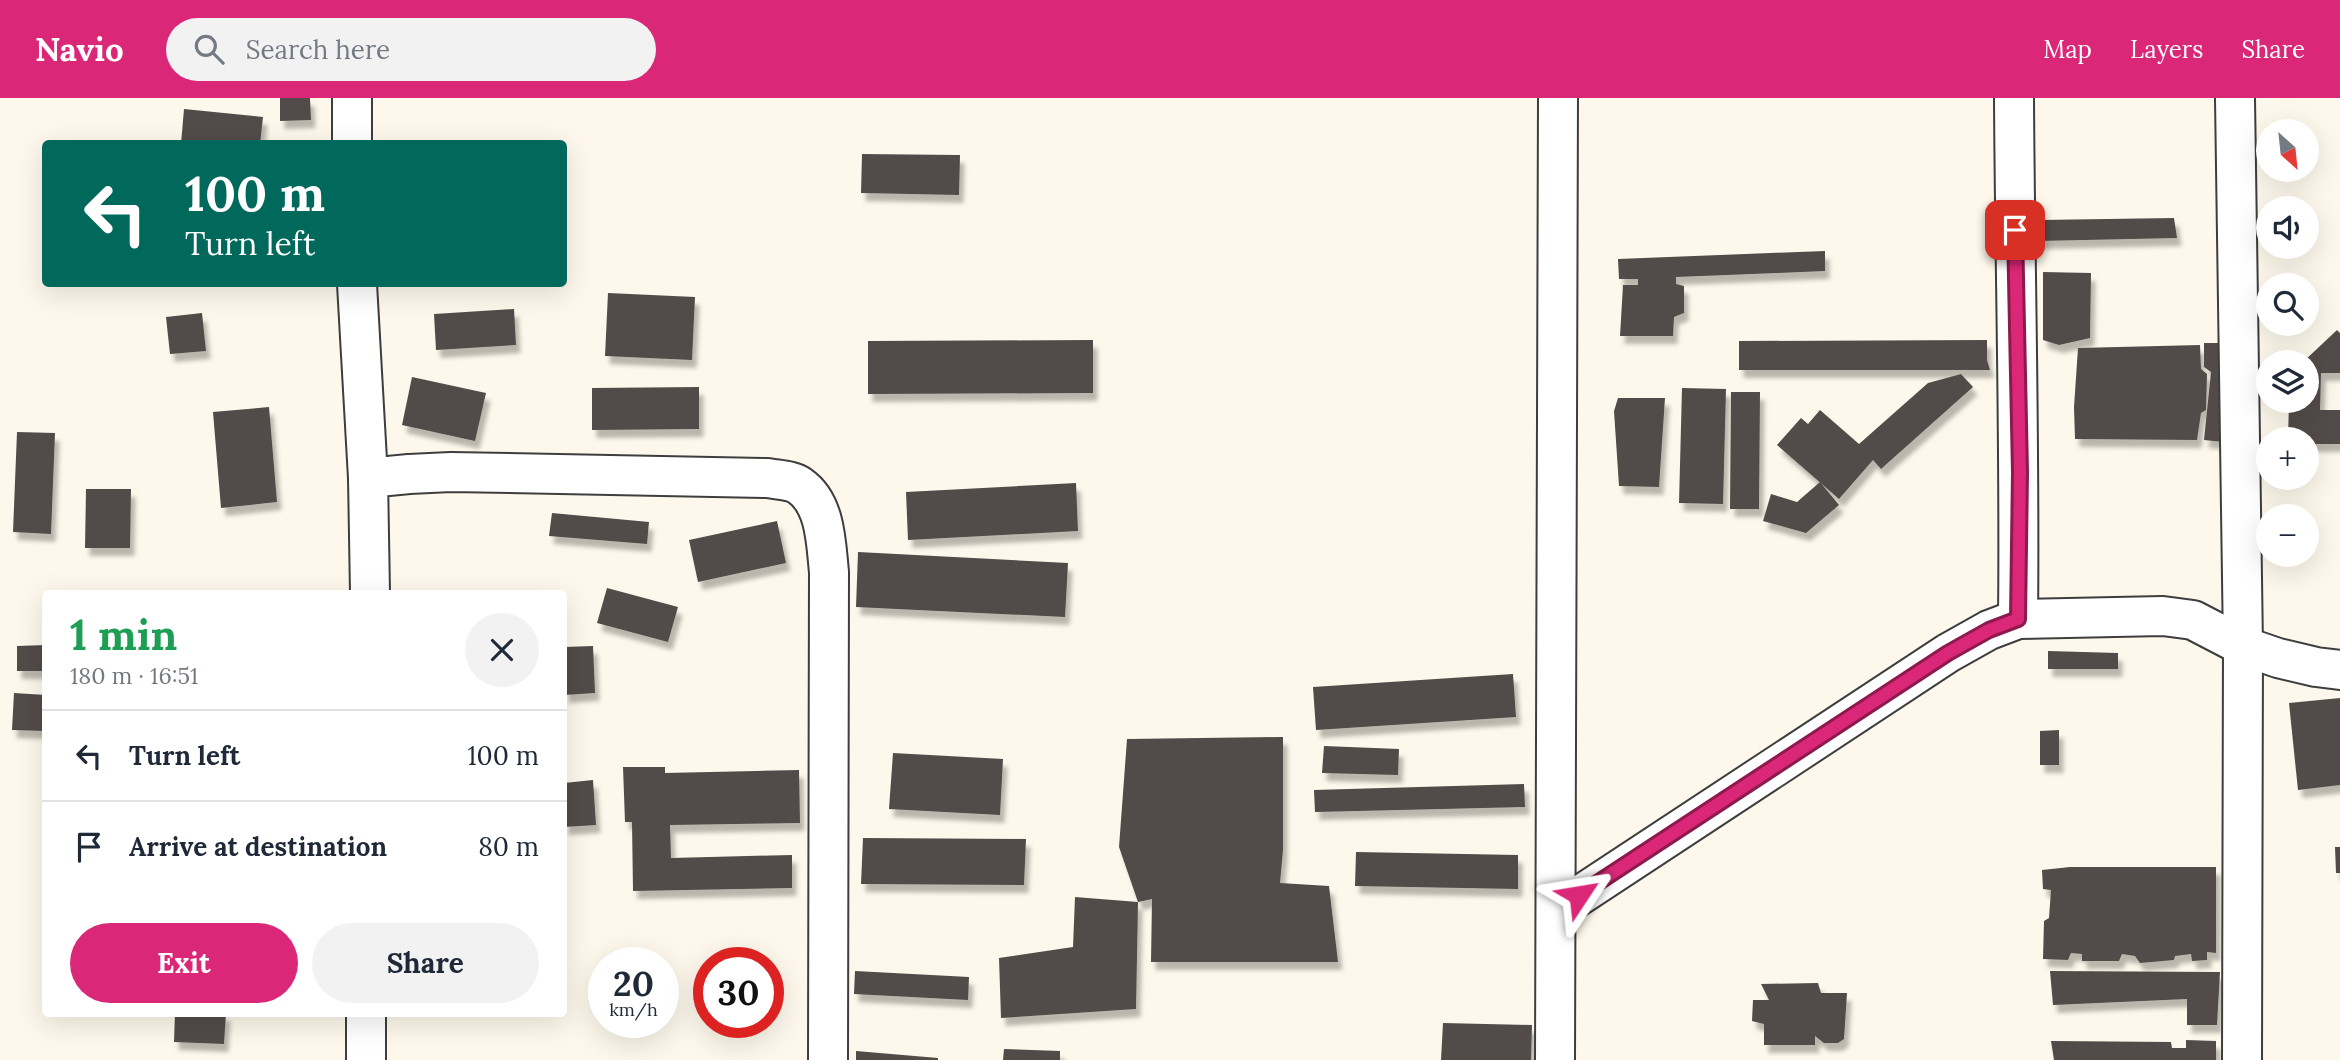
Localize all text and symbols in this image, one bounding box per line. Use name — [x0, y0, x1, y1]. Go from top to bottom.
search box — [166, 18, 656, 81]
text: Navio — [35, 28, 124, 70]
icon: search — [190, 30, 228, 68]
text: Search here — [246, 33, 390, 66]
text: Map — [2043, 34, 2092, 65]
text: Layers — [2130, 34, 2203, 65]
text: Share — [2241, 34, 2305, 65]
north arrow — [2256, 119, 2319, 182]
map controls — [2256, 119, 2319, 567]
text: 100 m — [185, 162, 325, 224]
icon: left — [70, 168, 161, 259]
button: sound — [2256, 196, 2319, 259]
pin — [1985, 200, 2045, 260]
icon: arrive — [1996, 211, 2034, 249]
text: Turn left — [185, 223, 315, 264]
button: search — [2256, 273, 2319, 336]
button: layers — [2256, 350, 2319, 413]
button: + — [2256, 427, 2319, 490]
button: − — [2256, 504, 2319, 567]
text: 1 min — [70, 608, 177, 662]
button: close — [465, 613, 539, 687]
text: 180 m · 16:51 — [70, 661, 198, 690]
icon: left — [70, 737, 108, 775]
text: Turn left — [129, 739, 240, 772]
text: 100 m — [467, 739, 539, 772]
icon: arrive — [70, 828, 108, 866]
text: Arrive at destination — [129, 830, 387, 863]
text: 80 m — [478, 830, 539, 863]
position arrow — [1542, 858, 1616, 932]
button: Exit — [70, 923, 298, 1003]
button: Share — [312, 923, 539, 1003]
speed limit sign: 30 — [693, 947, 784, 1038]
text: 20 — [613, 961, 654, 1006]
text: km/h — [609, 998, 658, 1021]

